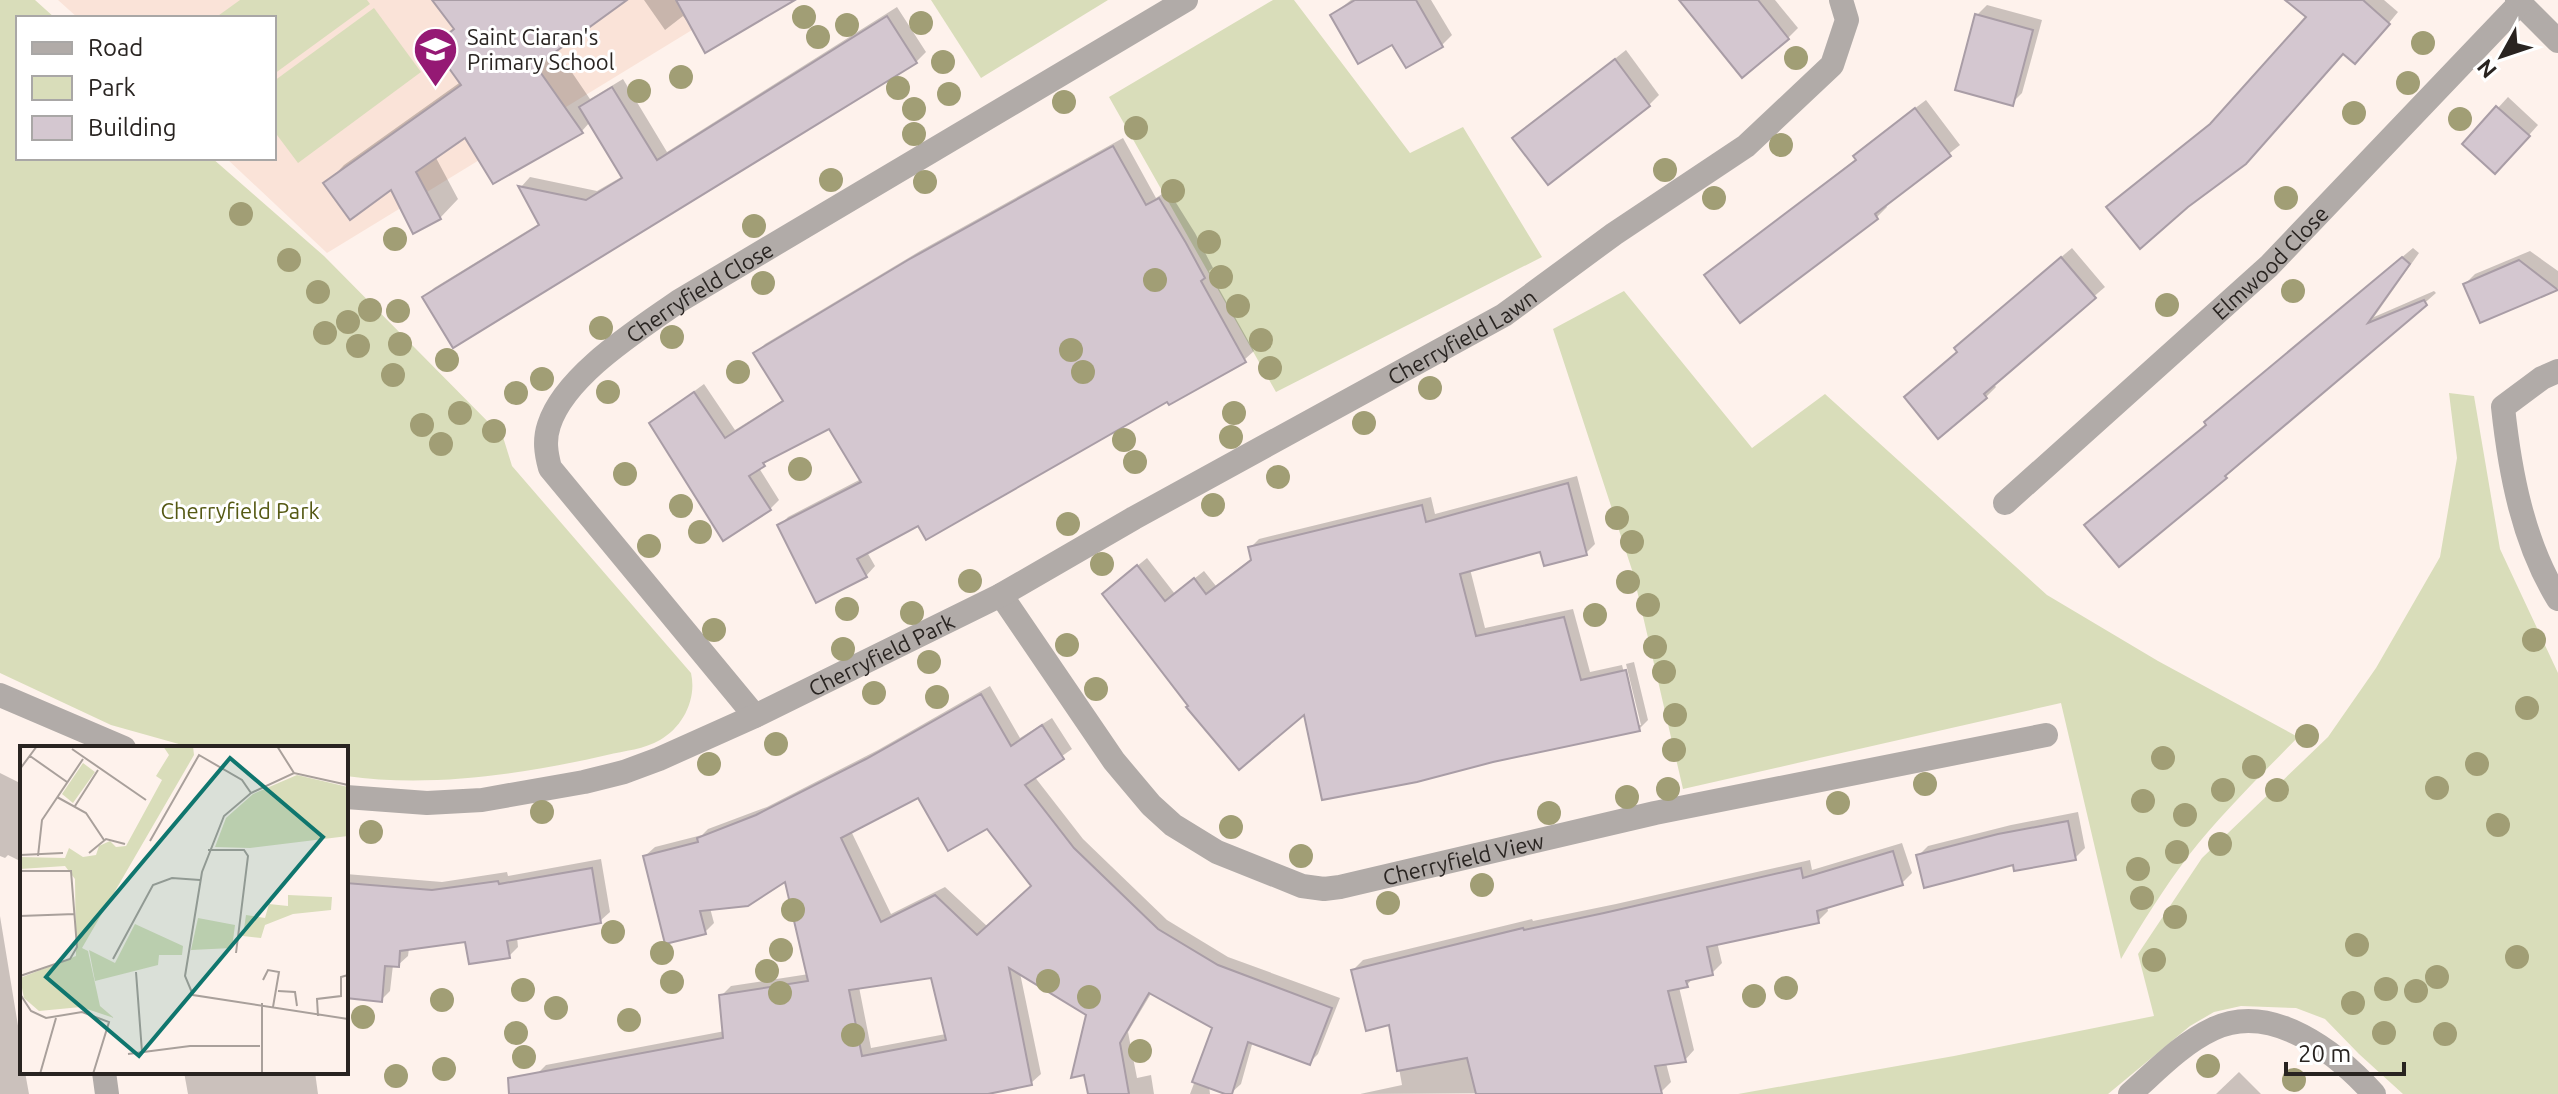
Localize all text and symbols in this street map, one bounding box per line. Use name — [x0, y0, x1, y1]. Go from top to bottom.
legend — [16, 16, 276, 160]
north arrow — [2462, 16, 2542, 96]
place label: Saint Ciaran's Primary School — [467, 24, 615, 74]
school or university icon: Saint Ciaran's Primary School — [412, 25, 460, 88]
text: Road — [88, 34, 143, 61]
text: N — [2471, 55, 2501, 84]
text: Park — [88, 74, 136, 101]
text: Building — [88, 114, 176, 141]
street label: Elmwood Close — [2207, 200, 2333, 324]
street label: Cherryfield Close — [621, 236, 777, 347]
street label: Cherryfield Lawn — [1383, 283, 1541, 389]
park label: Cherryfield Park — [160, 498, 320, 523]
street label: Cherryfield Park — [804, 608, 958, 700]
inset map — [20, 746, 348, 1074]
street label: Cherryfield View — [1380, 827, 1546, 889]
scale bar — [2286, 1026, 2404, 1076]
text: 20 m — [2298, 1040, 2351, 1067]

